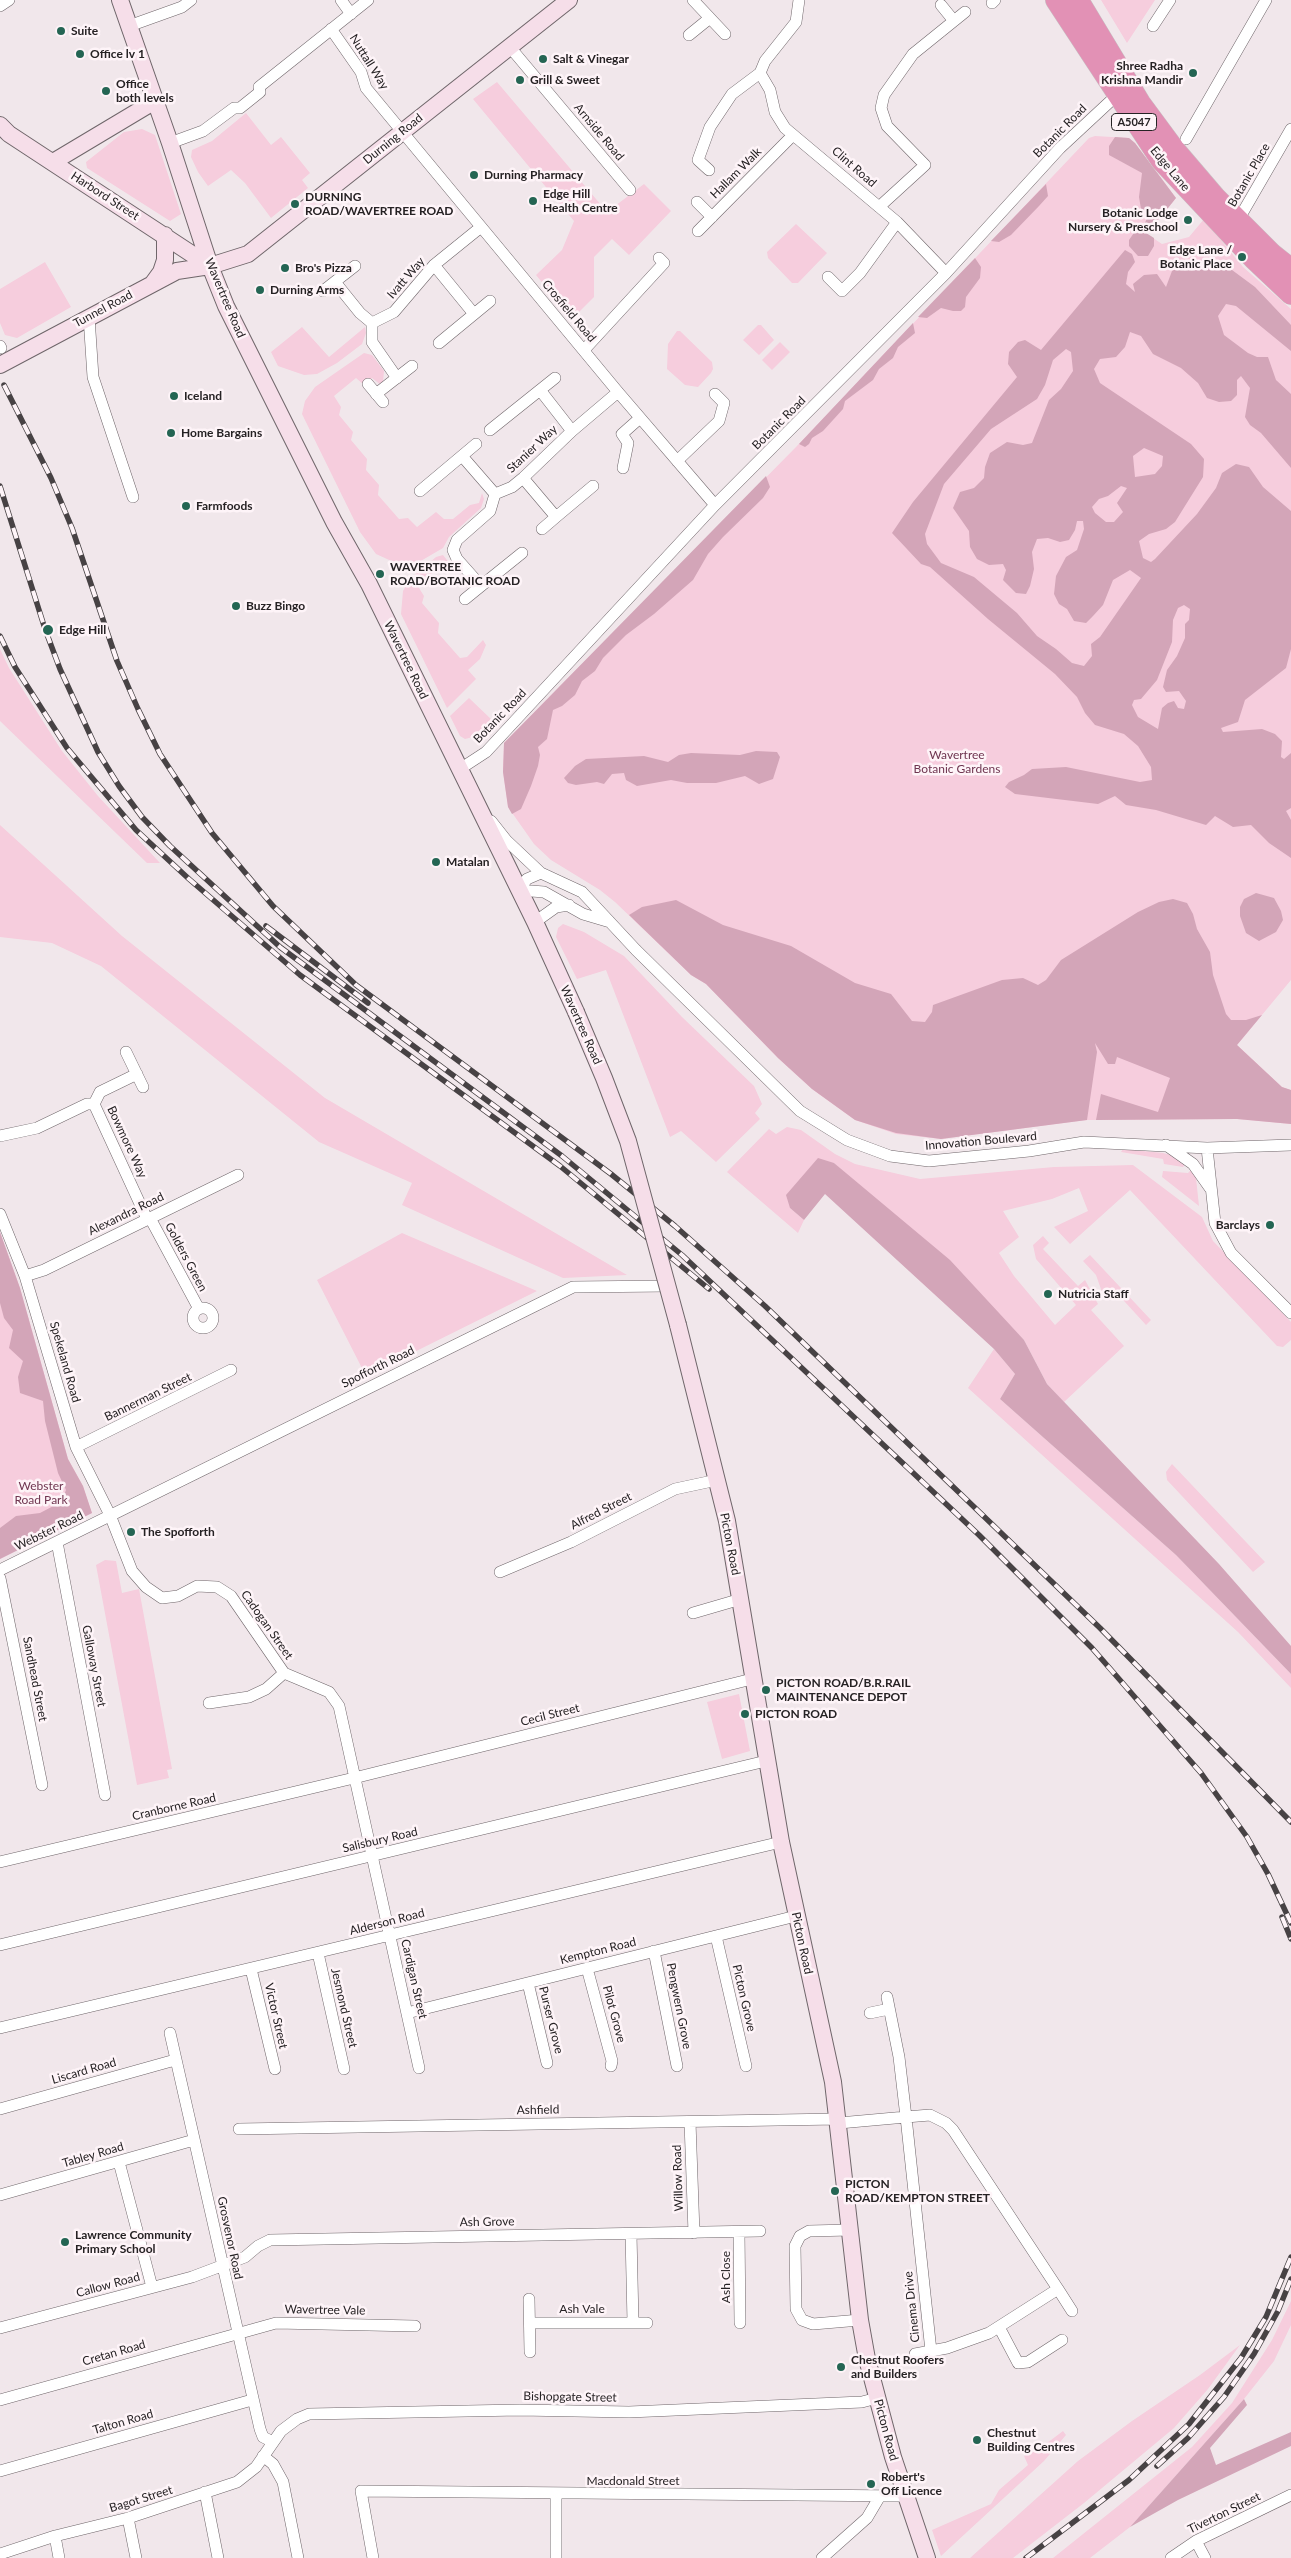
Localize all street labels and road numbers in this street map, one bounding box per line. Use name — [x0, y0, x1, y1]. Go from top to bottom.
street label: Nuttall Way — [346, 32, 392, 92]
street label: Arnside Road — [571, 101, 627, 163]
street label: Botanic Road — [1030, 101, 1090, 161]
street label: Durning Road — [360, 111, 426, 167]
road number: A5047 — [1112, 114, 1156, 130]
street label: Botanic Place — [1225, 141, 1273, 209]
street label: Clint Road — [829, 144, 879, 190]
street label: Edge Lane — [1147, 144, 1193, 194]
street label: Hallam Walk — [708, 145, 764, 201]
street label: Harbord Street — [68, 169, 142, 223]
street label: Ivatt Way — [384, 254, 428, 302]
street label: Wavertree Road — [202, 256, 248, 340]
street label: Crosfield Road — [539, 277, 599, 345]
street label: Tunnel Road — [71, 287, 135, 331]
street label: Botanic Road — [749, 393, 809, 453]
street label: Stanier Way — [504, 422, 560, 476]
street label: Wavertree Road — [381, 619, 431, 701]
street label: Botanic Road — [471, 686, 529, 746]
street label: Wavertree Road — [557, 983, 605, 1067]
street label: Bowmore Way — [104, 1104, 150, 1180]
street label: Innovation Boulevard — [924, 1129, 1038, 1153]
street label: Alexandra Road — [86, 1189, 166, 1239]
street label: Golders Green — [162, 1220, 210, 1294]
street label: Spekeland Road — [47, 1320, 83, 1404]
street label: Spofforth Road — [339, 1343, 417, 1391]
street label: Bannerman Street — [102, 1370, 194, 1424]
street label: Alfred Street — [568, 1489, 634, 1533]
street label: Webster Road — [12, 1508, 86, 1554]
street label: Picton Road — [717, 1512, 743, 1576]
street label: Cadogan Street — [238, 1588, 296, 1662]
street label: Galloway Street — [79, 1624, 109, 1708]
street label: Sandhead Street — [20, 1635, 50, 1723]
street label: Cecil Street — [519, 1701, 581, 1729]
street label: Cranborne Road — [131, 1790, 217, 1824]
street label: Salisbury Road — [341, 1824, 419, 1856]
street label: Alderson Road — [348, 1906, 426, 1938]
street label: Picton Road — [788, 1911, 816, 1975]
street label: Kempton Road — [559, 1935, 637, 1967]
street label: Cardigan Street — [398, 1938, 430, 2020]
street label: Pengwern Grove — [664, 1962, 694, 2050]
street label: Picton Grove — [729, 1963, 759, 2033]
street label: Jesmond Street — [328, 1967, 360, 2049]
street label: Victor Street — [261, 1982, 291, 2050]
street label: Pilot Grove — [599, 1984, 629, 2044]
street label: Purser Grove — [536, 1985, 566, 2055]
street label: Liscard Road — [50, 2055, 118, 2087]
street label: Ashfield — [517, 2102, 559, 2118]
street label: Tabley Road — [61, 2139, 125, 2171]
street label: Willow Road — [670, 2144, 686, 2212]
street label: Grosvenor Road — [214, 2195, 246, 2281]
street label: Ash Grove — [459, 2214, 515, 2230]
street label: Ash Close — [719, 2251, 733, 2303]
street label: Callow Road — [75, 2270, 141, 2300]
street label: Cinema Drive — [901, 2271, 923, 2343]
street label: Wavertree Vale — [284, 2302, 366, 2318]
street label: Ash Vale — [559, 2302, 605, 2316]
street label: Cretan Road — [81, 2337, 147, 2369]
street label: Bishopgate Street — [523, 2389, 617, 2405]
street label: Picton Road — [871, 2398, 901, 2462]
street label: Talton Road — [91, 2407, 155, 2437]
street label: Macdonald Street — [587, 2474, 679, 2488]
street label: Bagot Street — [108, 2483, 174, 2515]
street label: Tiverton Street — [1185, 2489, 1263, 2537]

